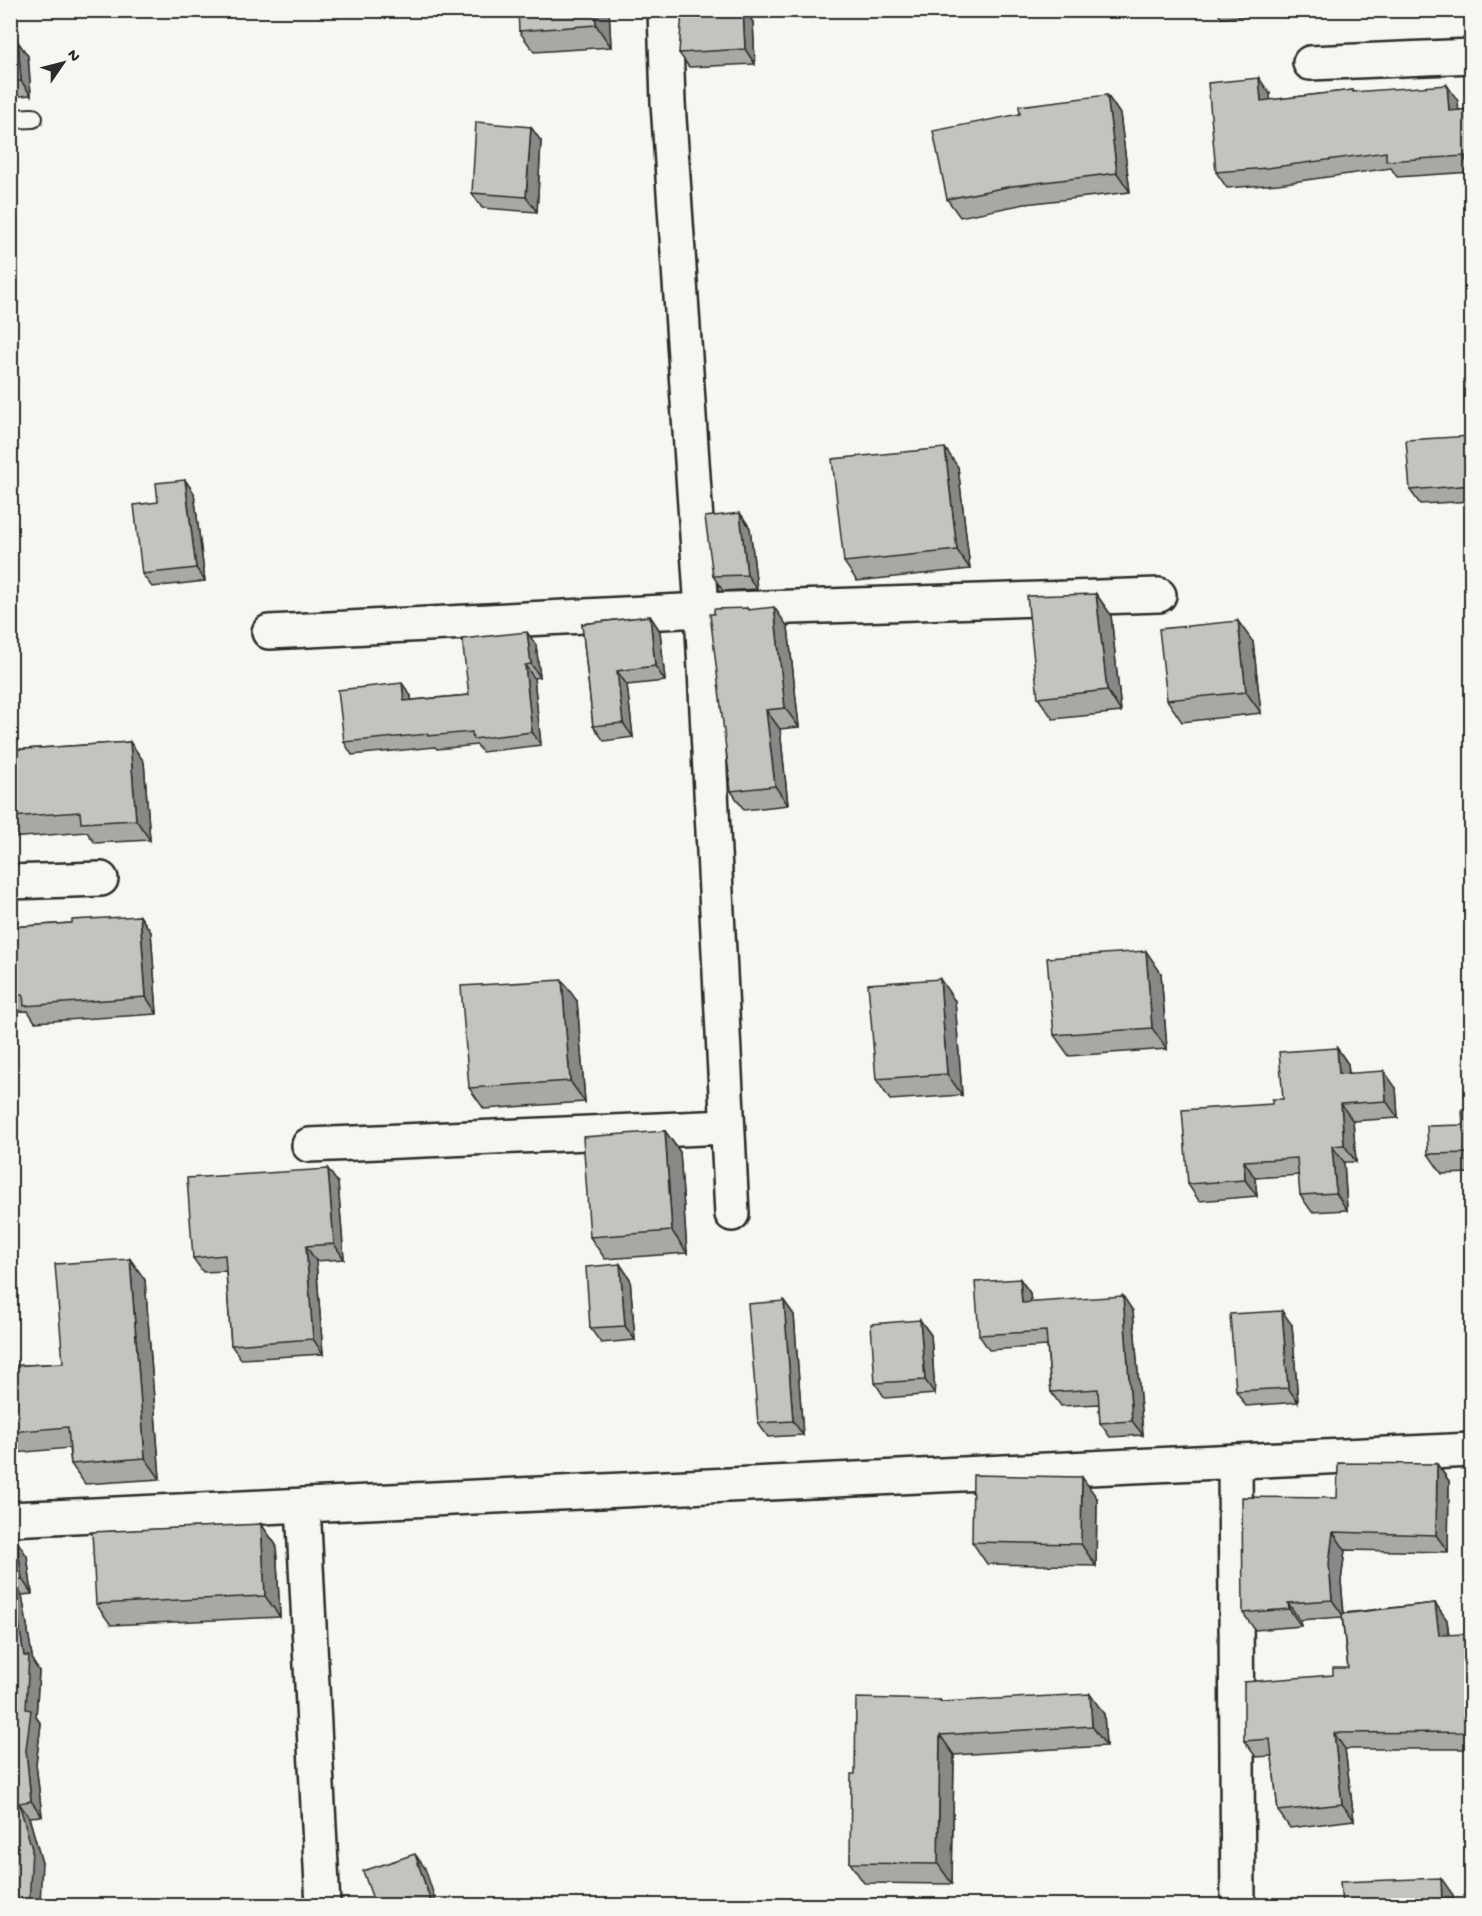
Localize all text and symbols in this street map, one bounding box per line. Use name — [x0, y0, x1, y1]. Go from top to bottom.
north arrow — [33, 33, 93, 93]
text: N — [62, 47, 84, 67]

